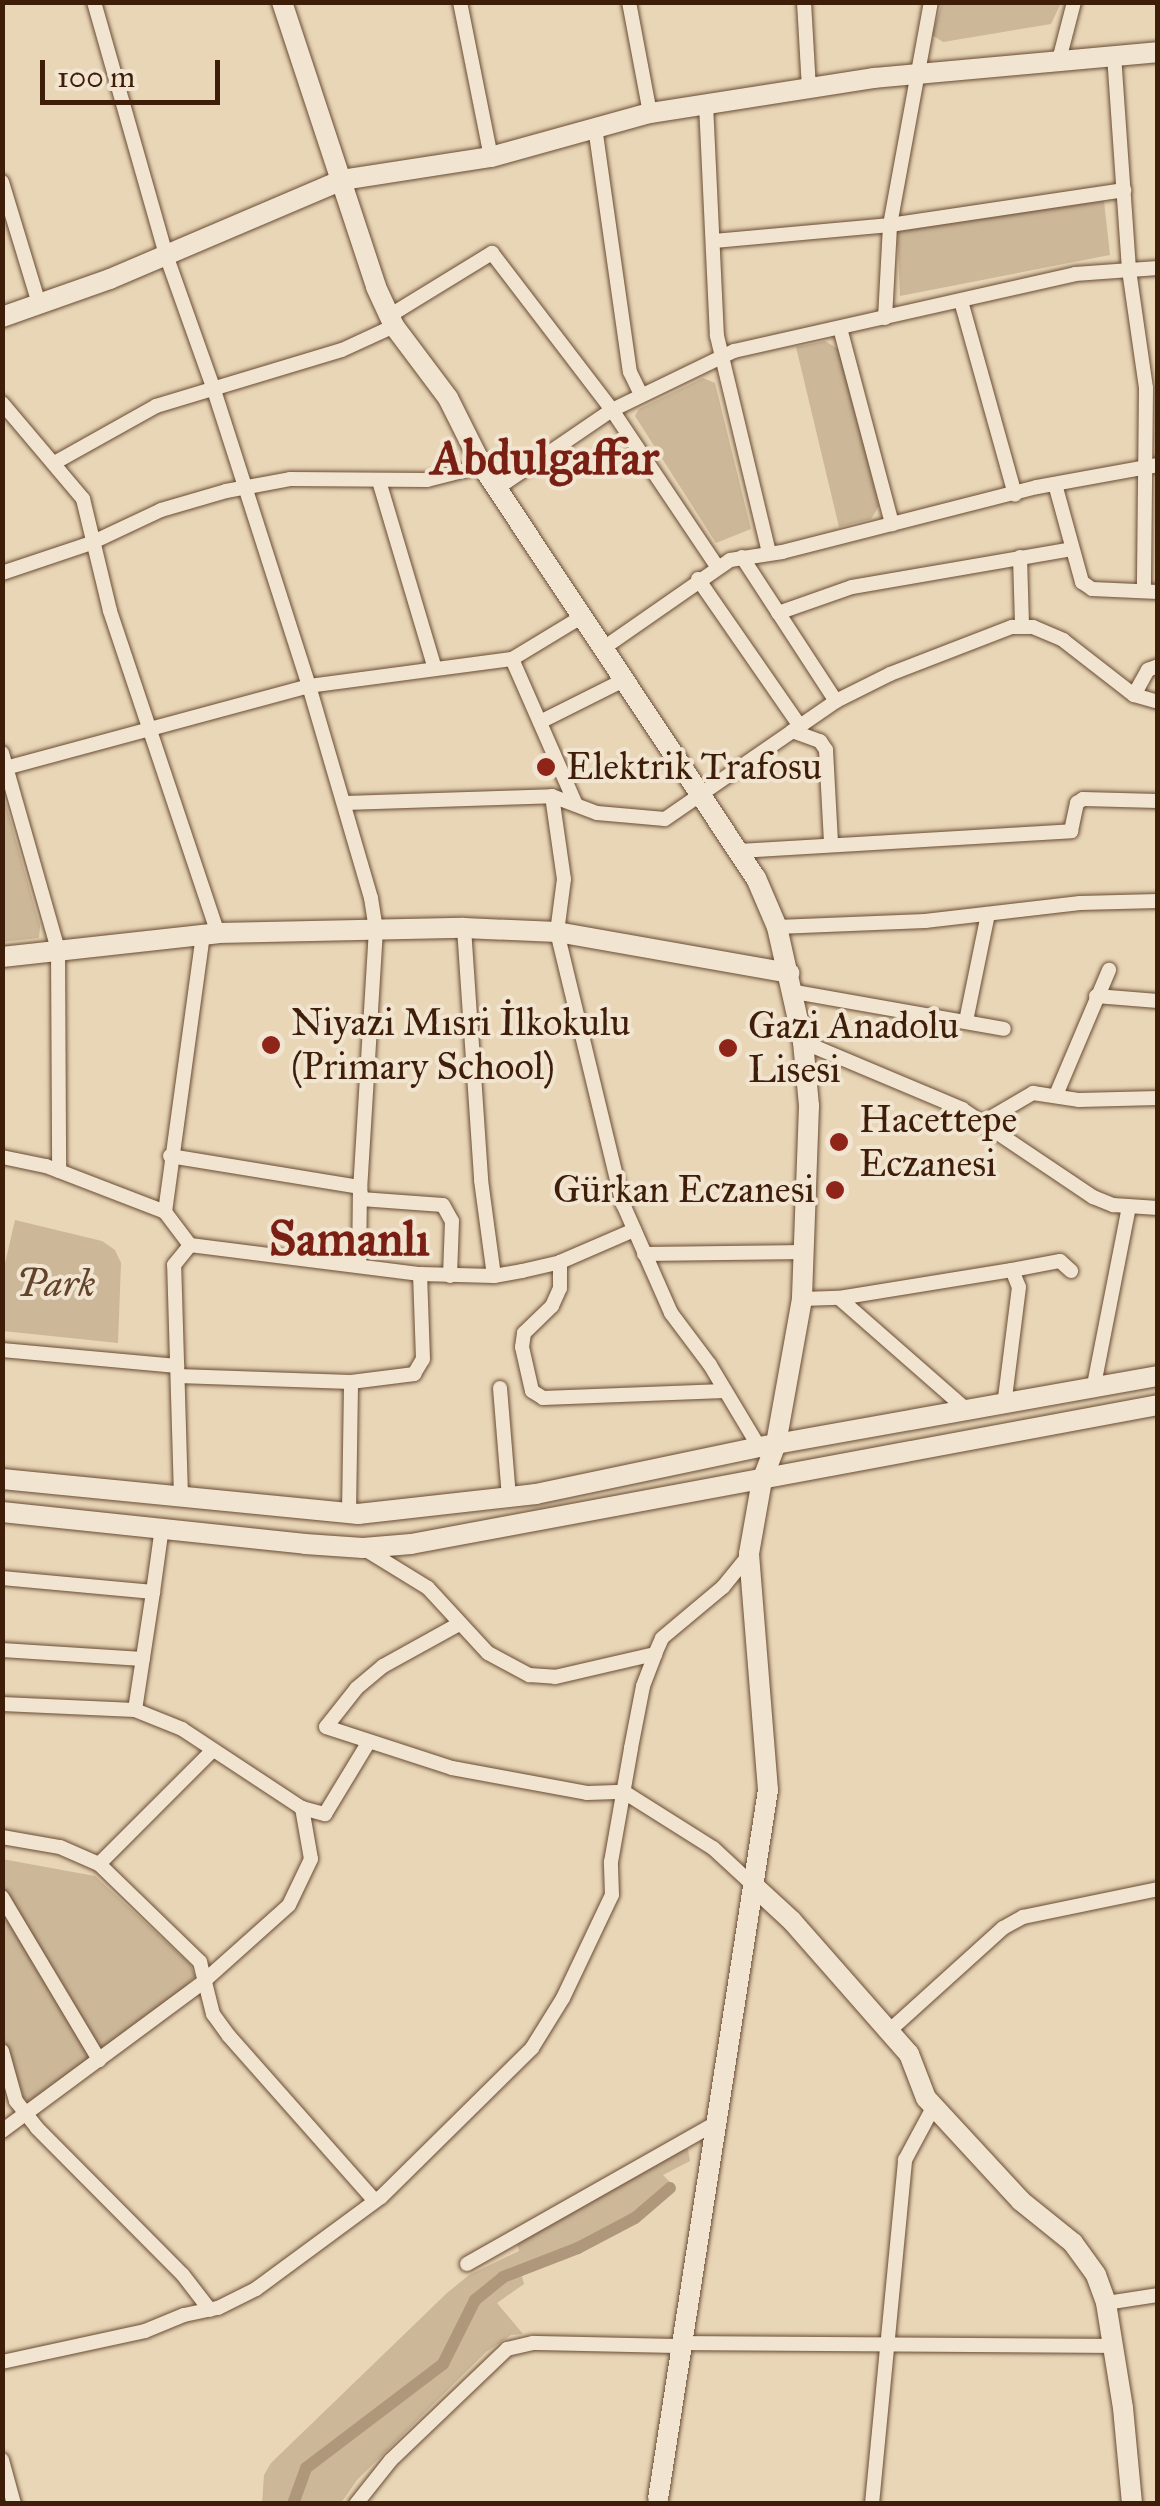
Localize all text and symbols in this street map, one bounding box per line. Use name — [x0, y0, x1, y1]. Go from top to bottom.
scale bar — [45, 40, 225, 102]
text: 100 m — [57, 59, 135, 95]
district label: Abdulgaffar — [431, 429, 659, 487]
place label: Elektrik Trafosu — [566, 744, 822, 790]
marker: Elektrik Trafosu — [535, 756, 557, 778]
place label: Niyazi Mısri İlkokulu (Primary School) — [291, 1000, 630, 1090]
place label: Gazi Anadolu Lisesi — [748, 1003, 959, 1092]
marker: Niyazi Mısri İlkokulu (Primary School) — [260, 1034, 282, 1056]
marker: Gazi Anadolu Lisesi — [717, 1037, 739, 1059]
place label: Hacettepe Eczanesi — [859, 1097, 1017, 1186]
marker: Hacettepe Eczanesi — [828, 1131, 850, 1153]
place label: Gürkan Eczanesi — [553, 1167, 815, 1213]
marker: Gürkan Eczanesi — [824, 1179, 846, 1201]
district label: Samanlı — [269, 1210, 429, 1268]
park label: Park — [17, 1261, 95, 1307]

